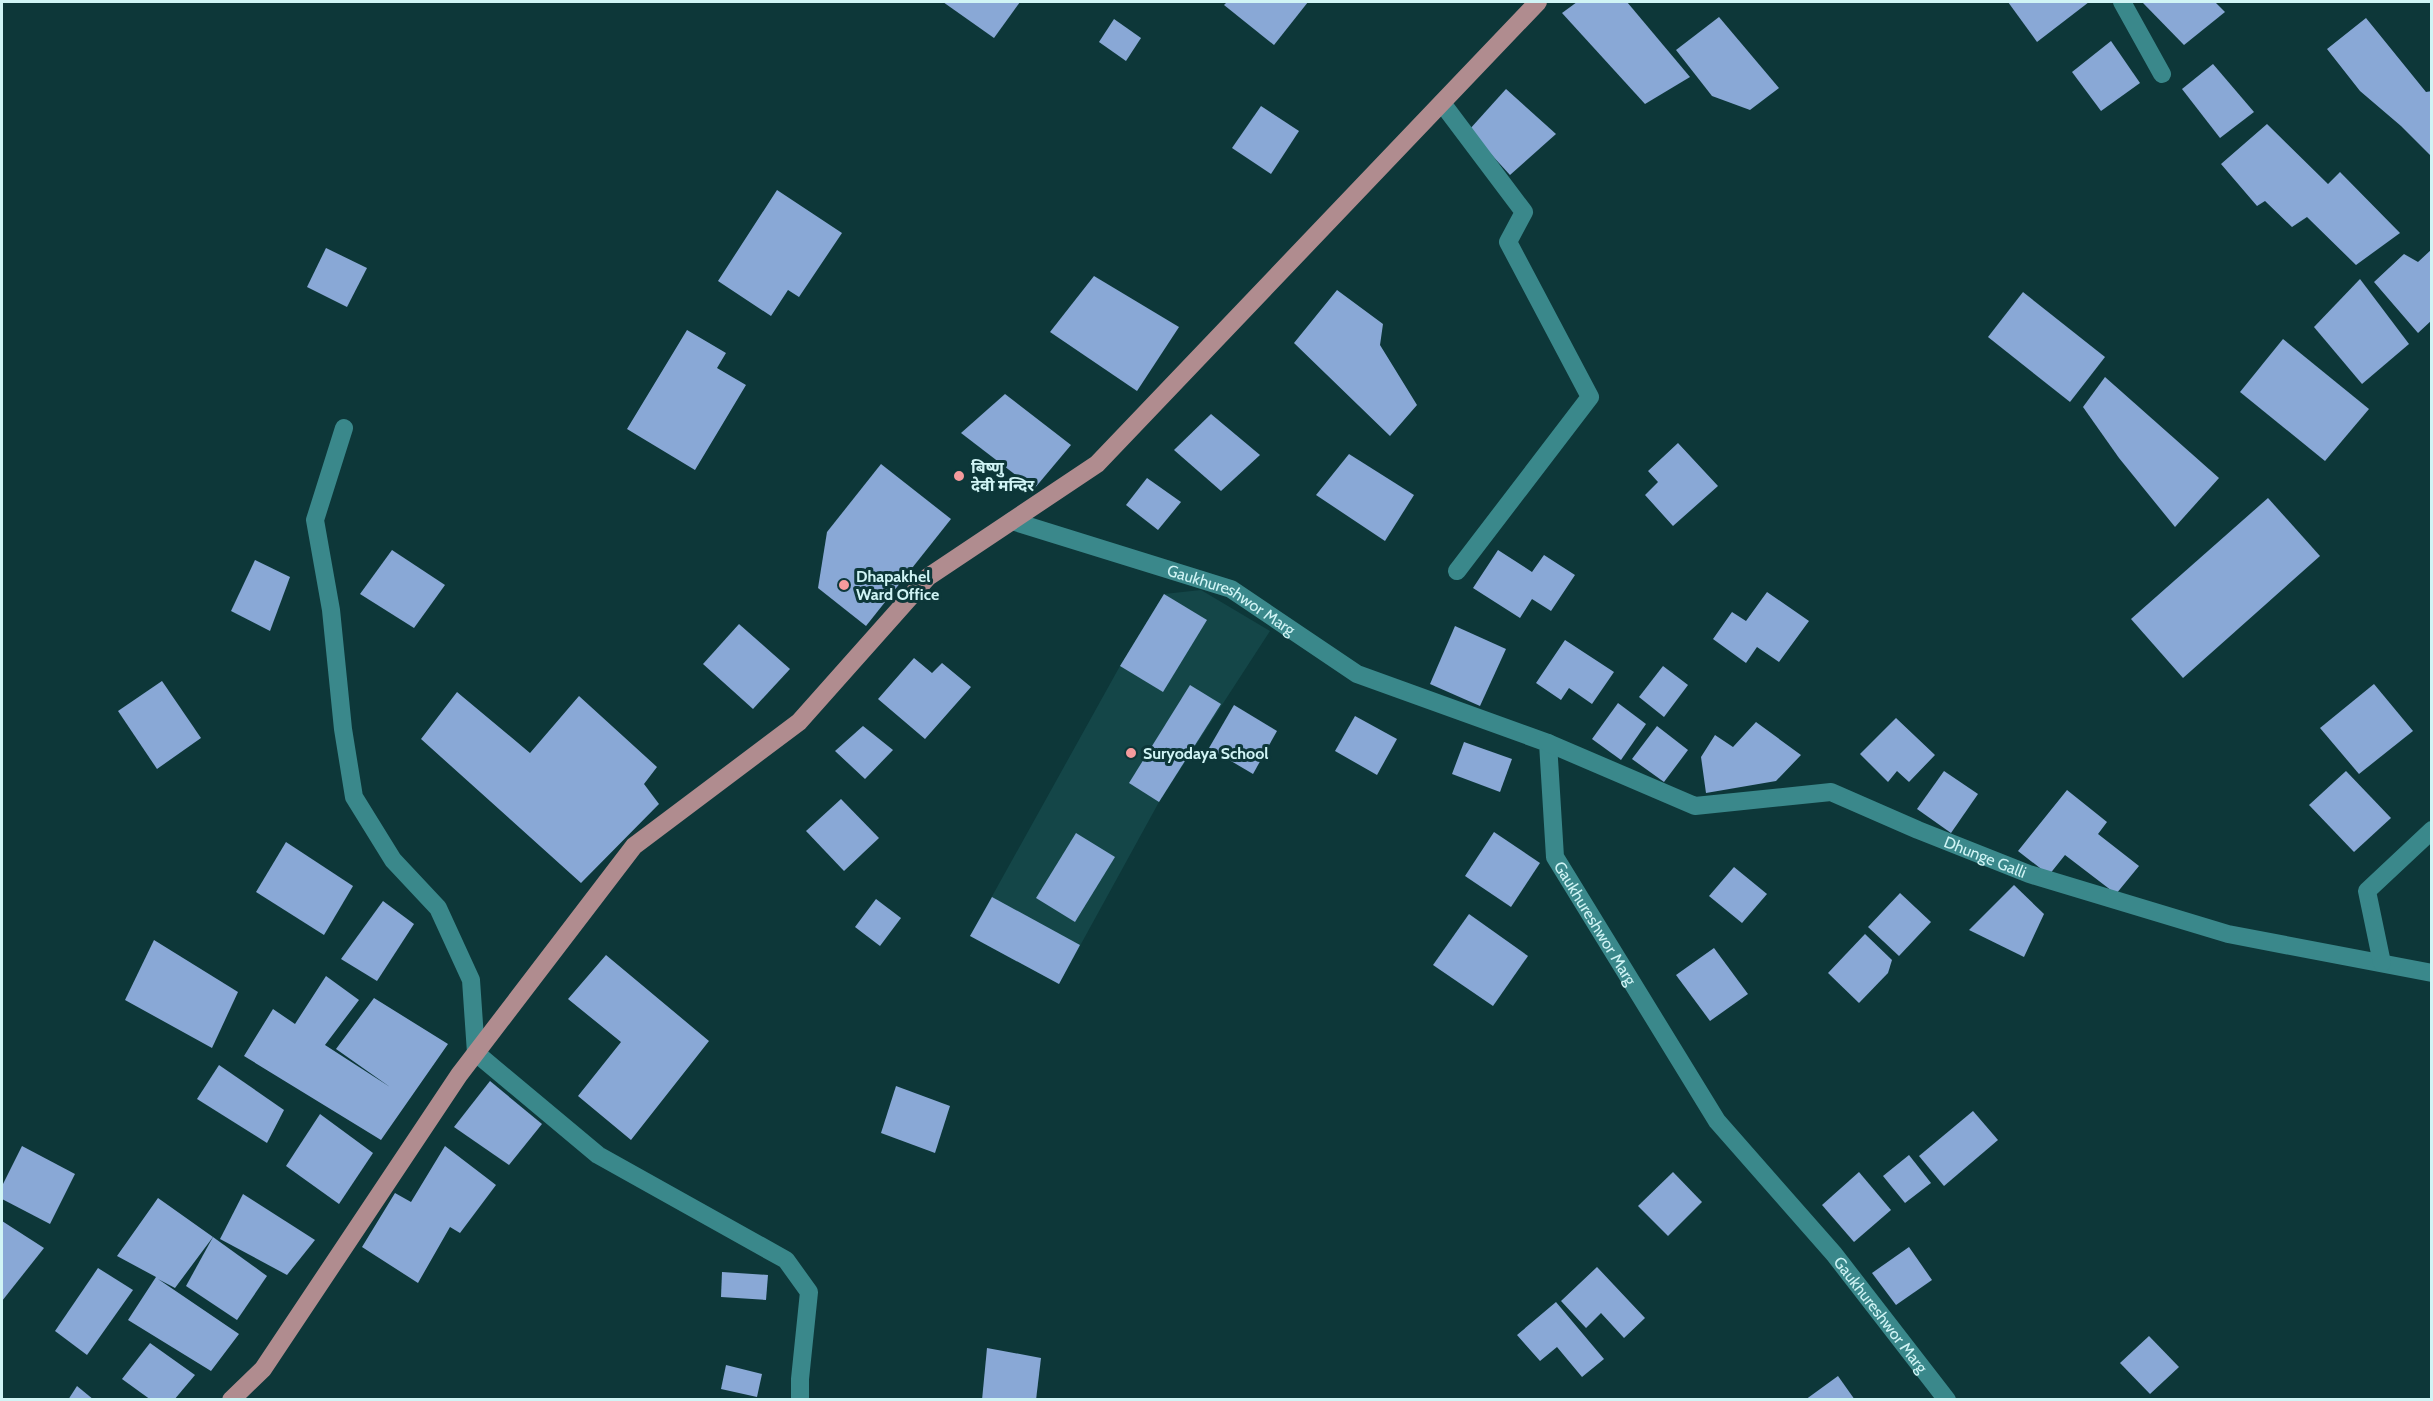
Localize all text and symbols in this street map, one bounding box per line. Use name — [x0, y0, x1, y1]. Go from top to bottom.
place label: बिष्णु देवी मन्दिर — [971, 458, 1035, 495]
marker: बिष्णु देवी मन्दिर — [952, 469, 966, 483]
street label: Gaukhureshwor Marg — [1165, 561, 1300, 640]
place label: Dhapakhel Ward Office — [856, 567, 939, 604]
marker: Dhapakhel Ward Office — [837, 578, 851, 592]
place label: Suryodaya School — [1143, 744, 1269, 763]
marker: Suryodaya School — [1124, 746, 1138, 760]
street label: Dhunge Galli — [1941, 832, 2029, 882]
street label: Gaukhureshwor Marg — [1550, 858, 1641, 990]
street label: Gaukhureshwor Marg — [1830, 1253, 1932, 1378]

